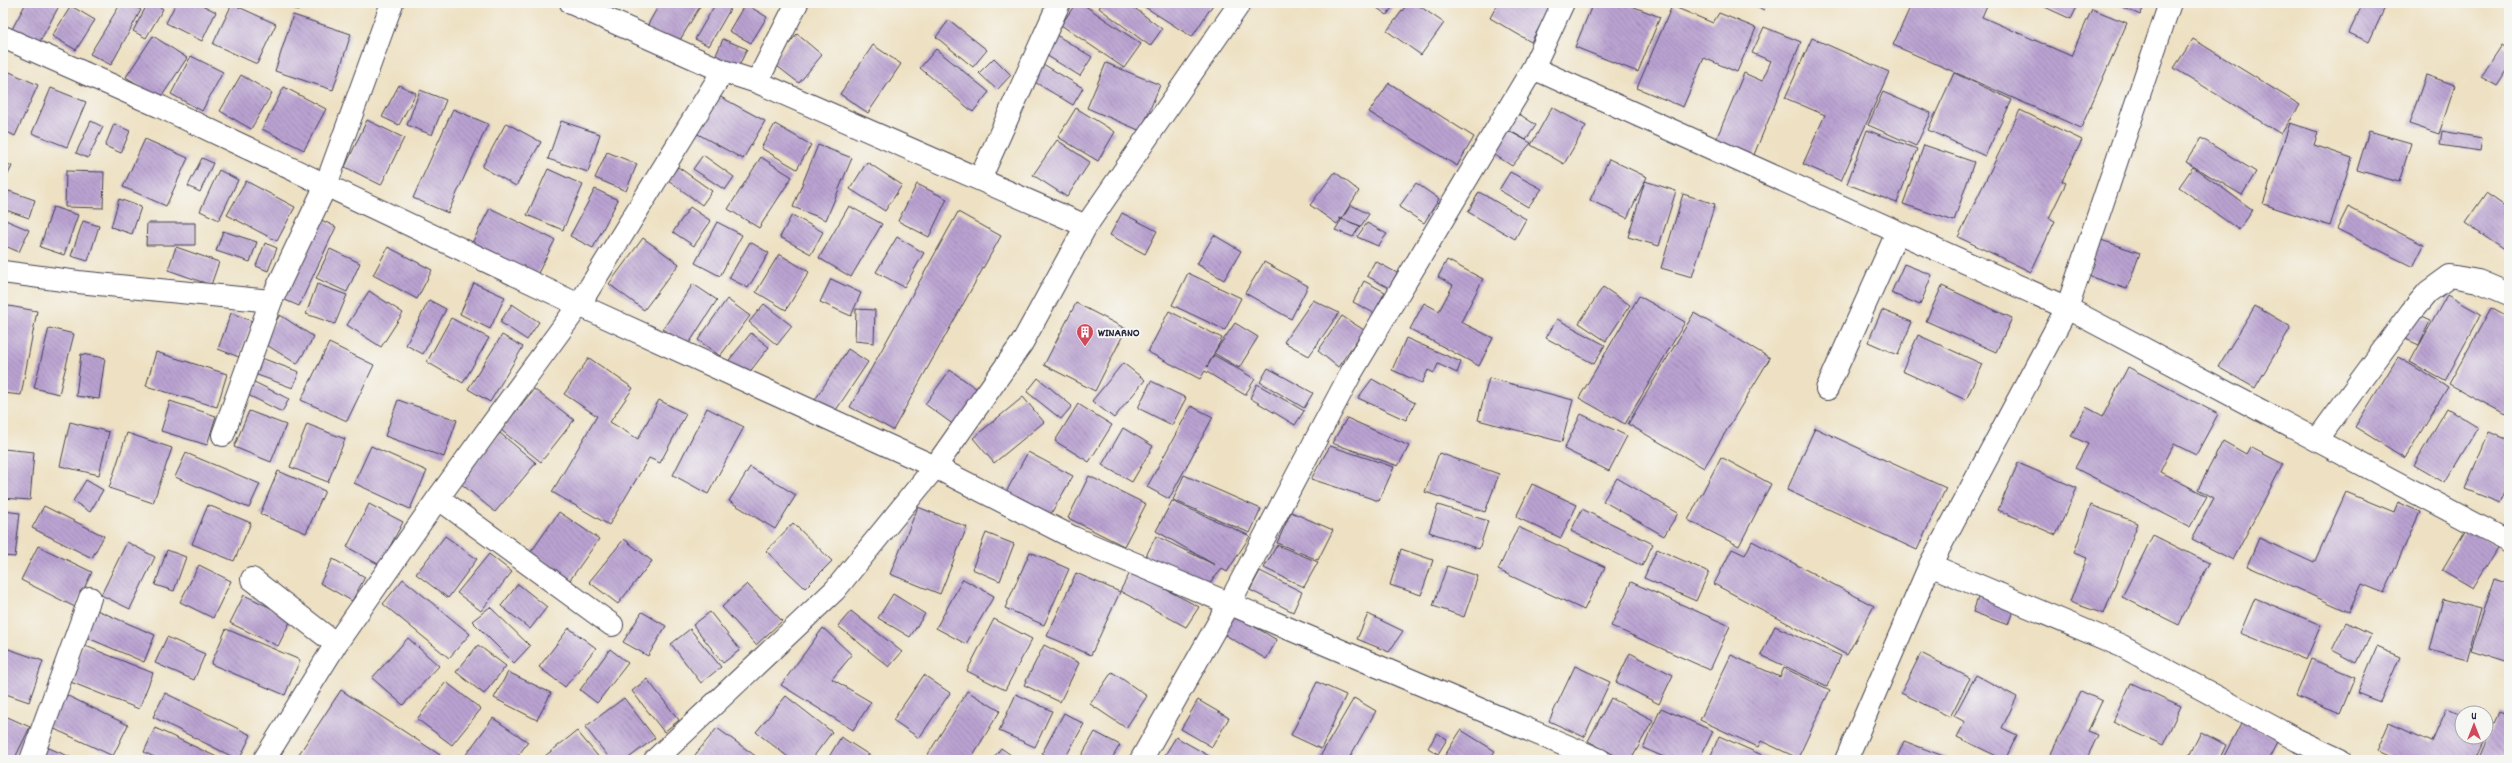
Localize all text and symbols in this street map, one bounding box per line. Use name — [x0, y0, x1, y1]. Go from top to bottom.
building icon: WINARNO — [1075, 322, 1095, 347]
place label: WINARNO — [1098, 325, 1140, 342]
north arrow — [2454, 705, 2494, 745]
text: U — [2471, 709, 2477, 725]

